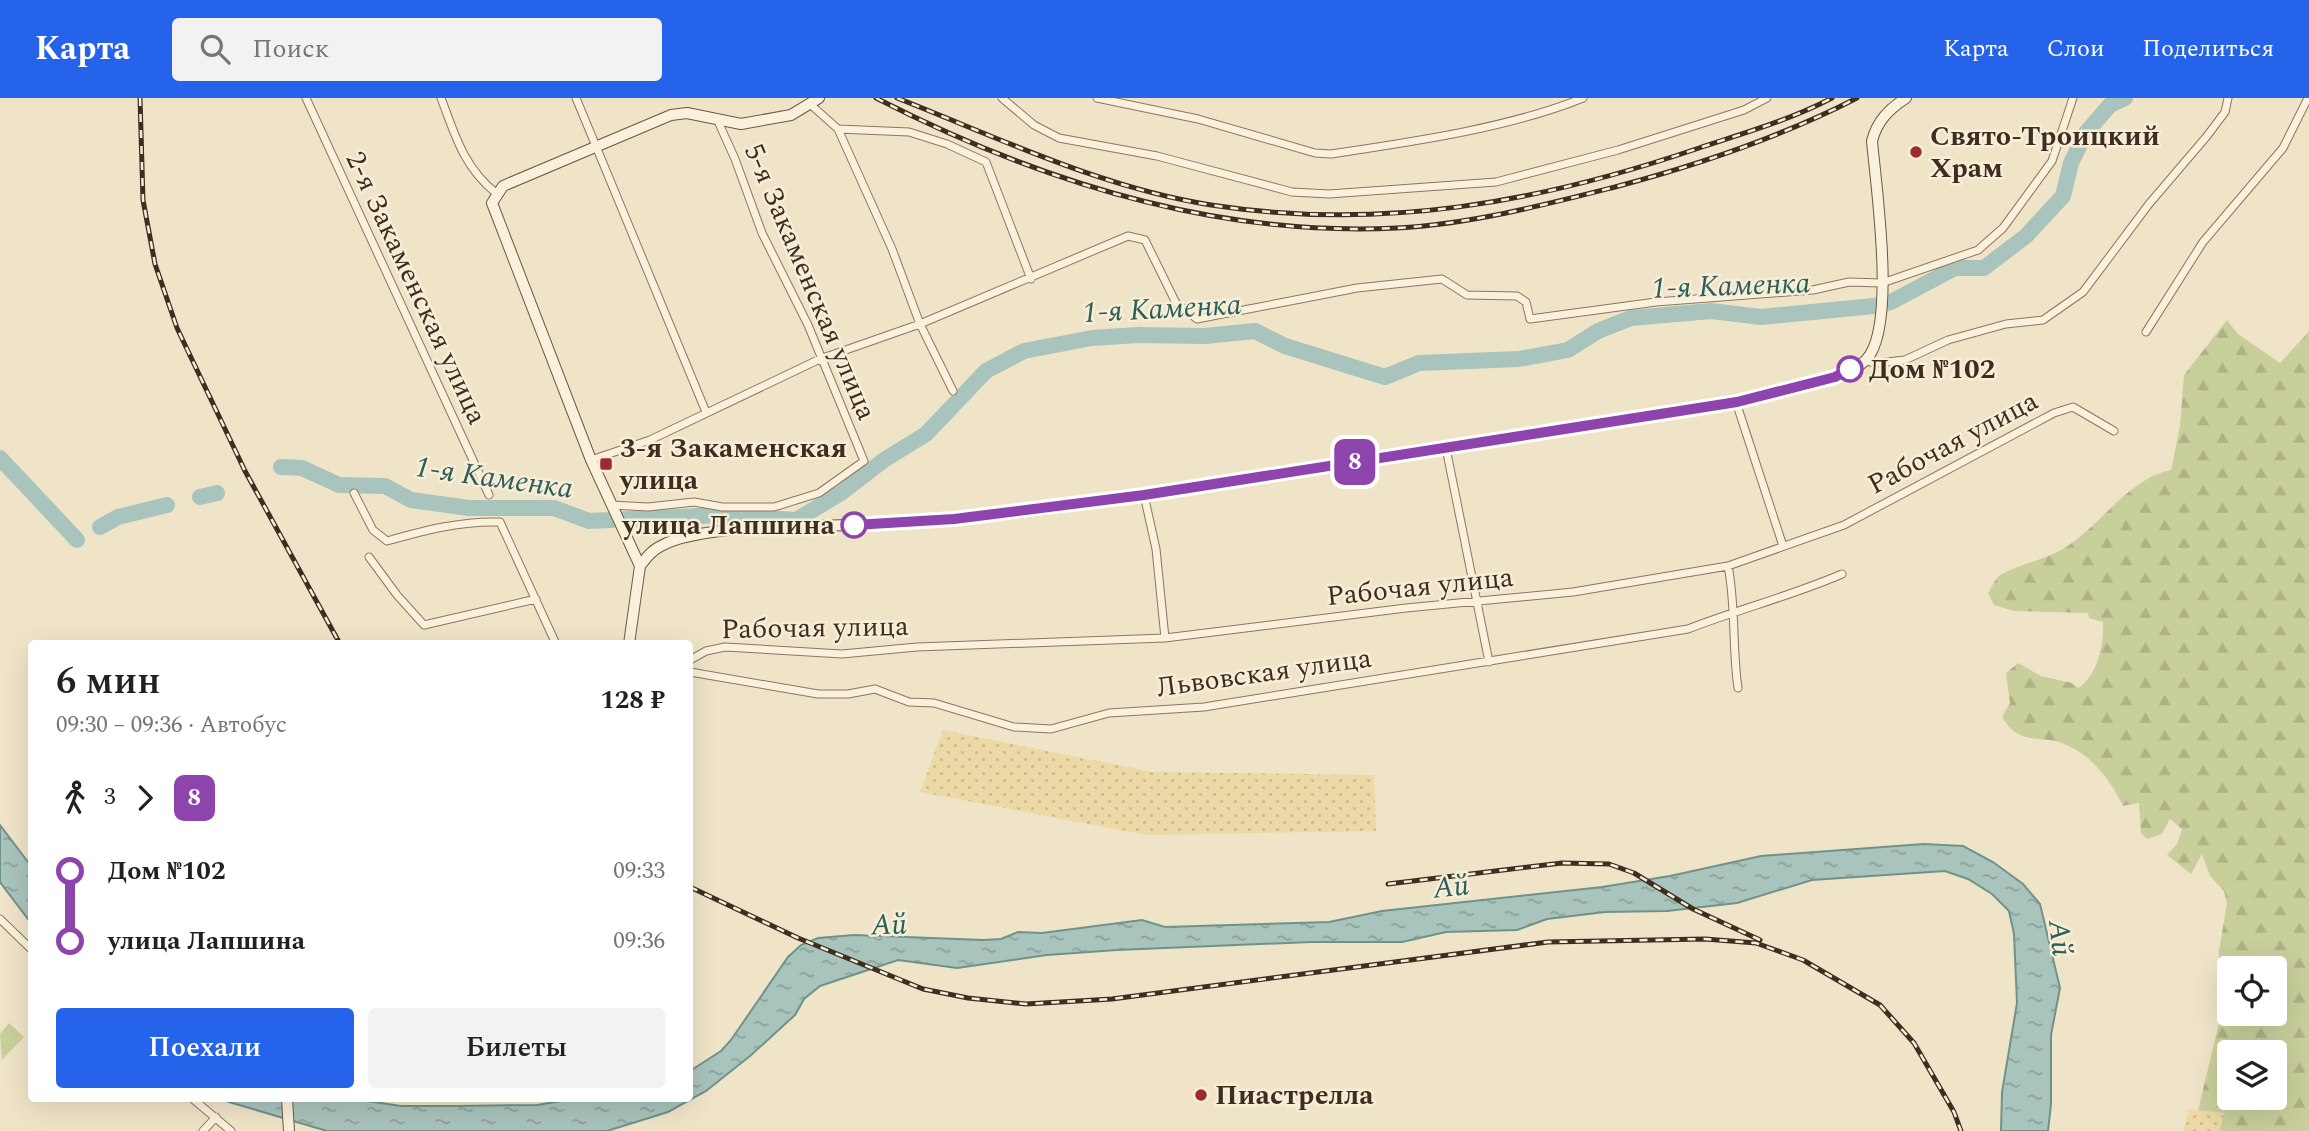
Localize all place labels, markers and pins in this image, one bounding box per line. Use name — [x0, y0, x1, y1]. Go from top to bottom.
place label: Свято-Троицкий Храм — [1930, 115, 2160, 190]
marker: Свято-Троицкий Храм — [1908, 144, 1924, 160]
place label: Дом №102 — [1869, 348, 1996, 391]
marker: Дом №102 — [1837, 356, 1863, 382]
place label: 3-я Закаменская улица — [618, 427, 847, 502]
marker: 3-я Закаменская улица — [598, 456, 614, 472]
place label: улица Лапшина — [621, 504, 836, 547]
marker: улица Лапшина — [841, 512, 867, 538]
place label: Пиастрелла — [1215, 1074, 1374, 1117]
marker: Пиастрелла — [1193, 1087, 1209, 1103]

